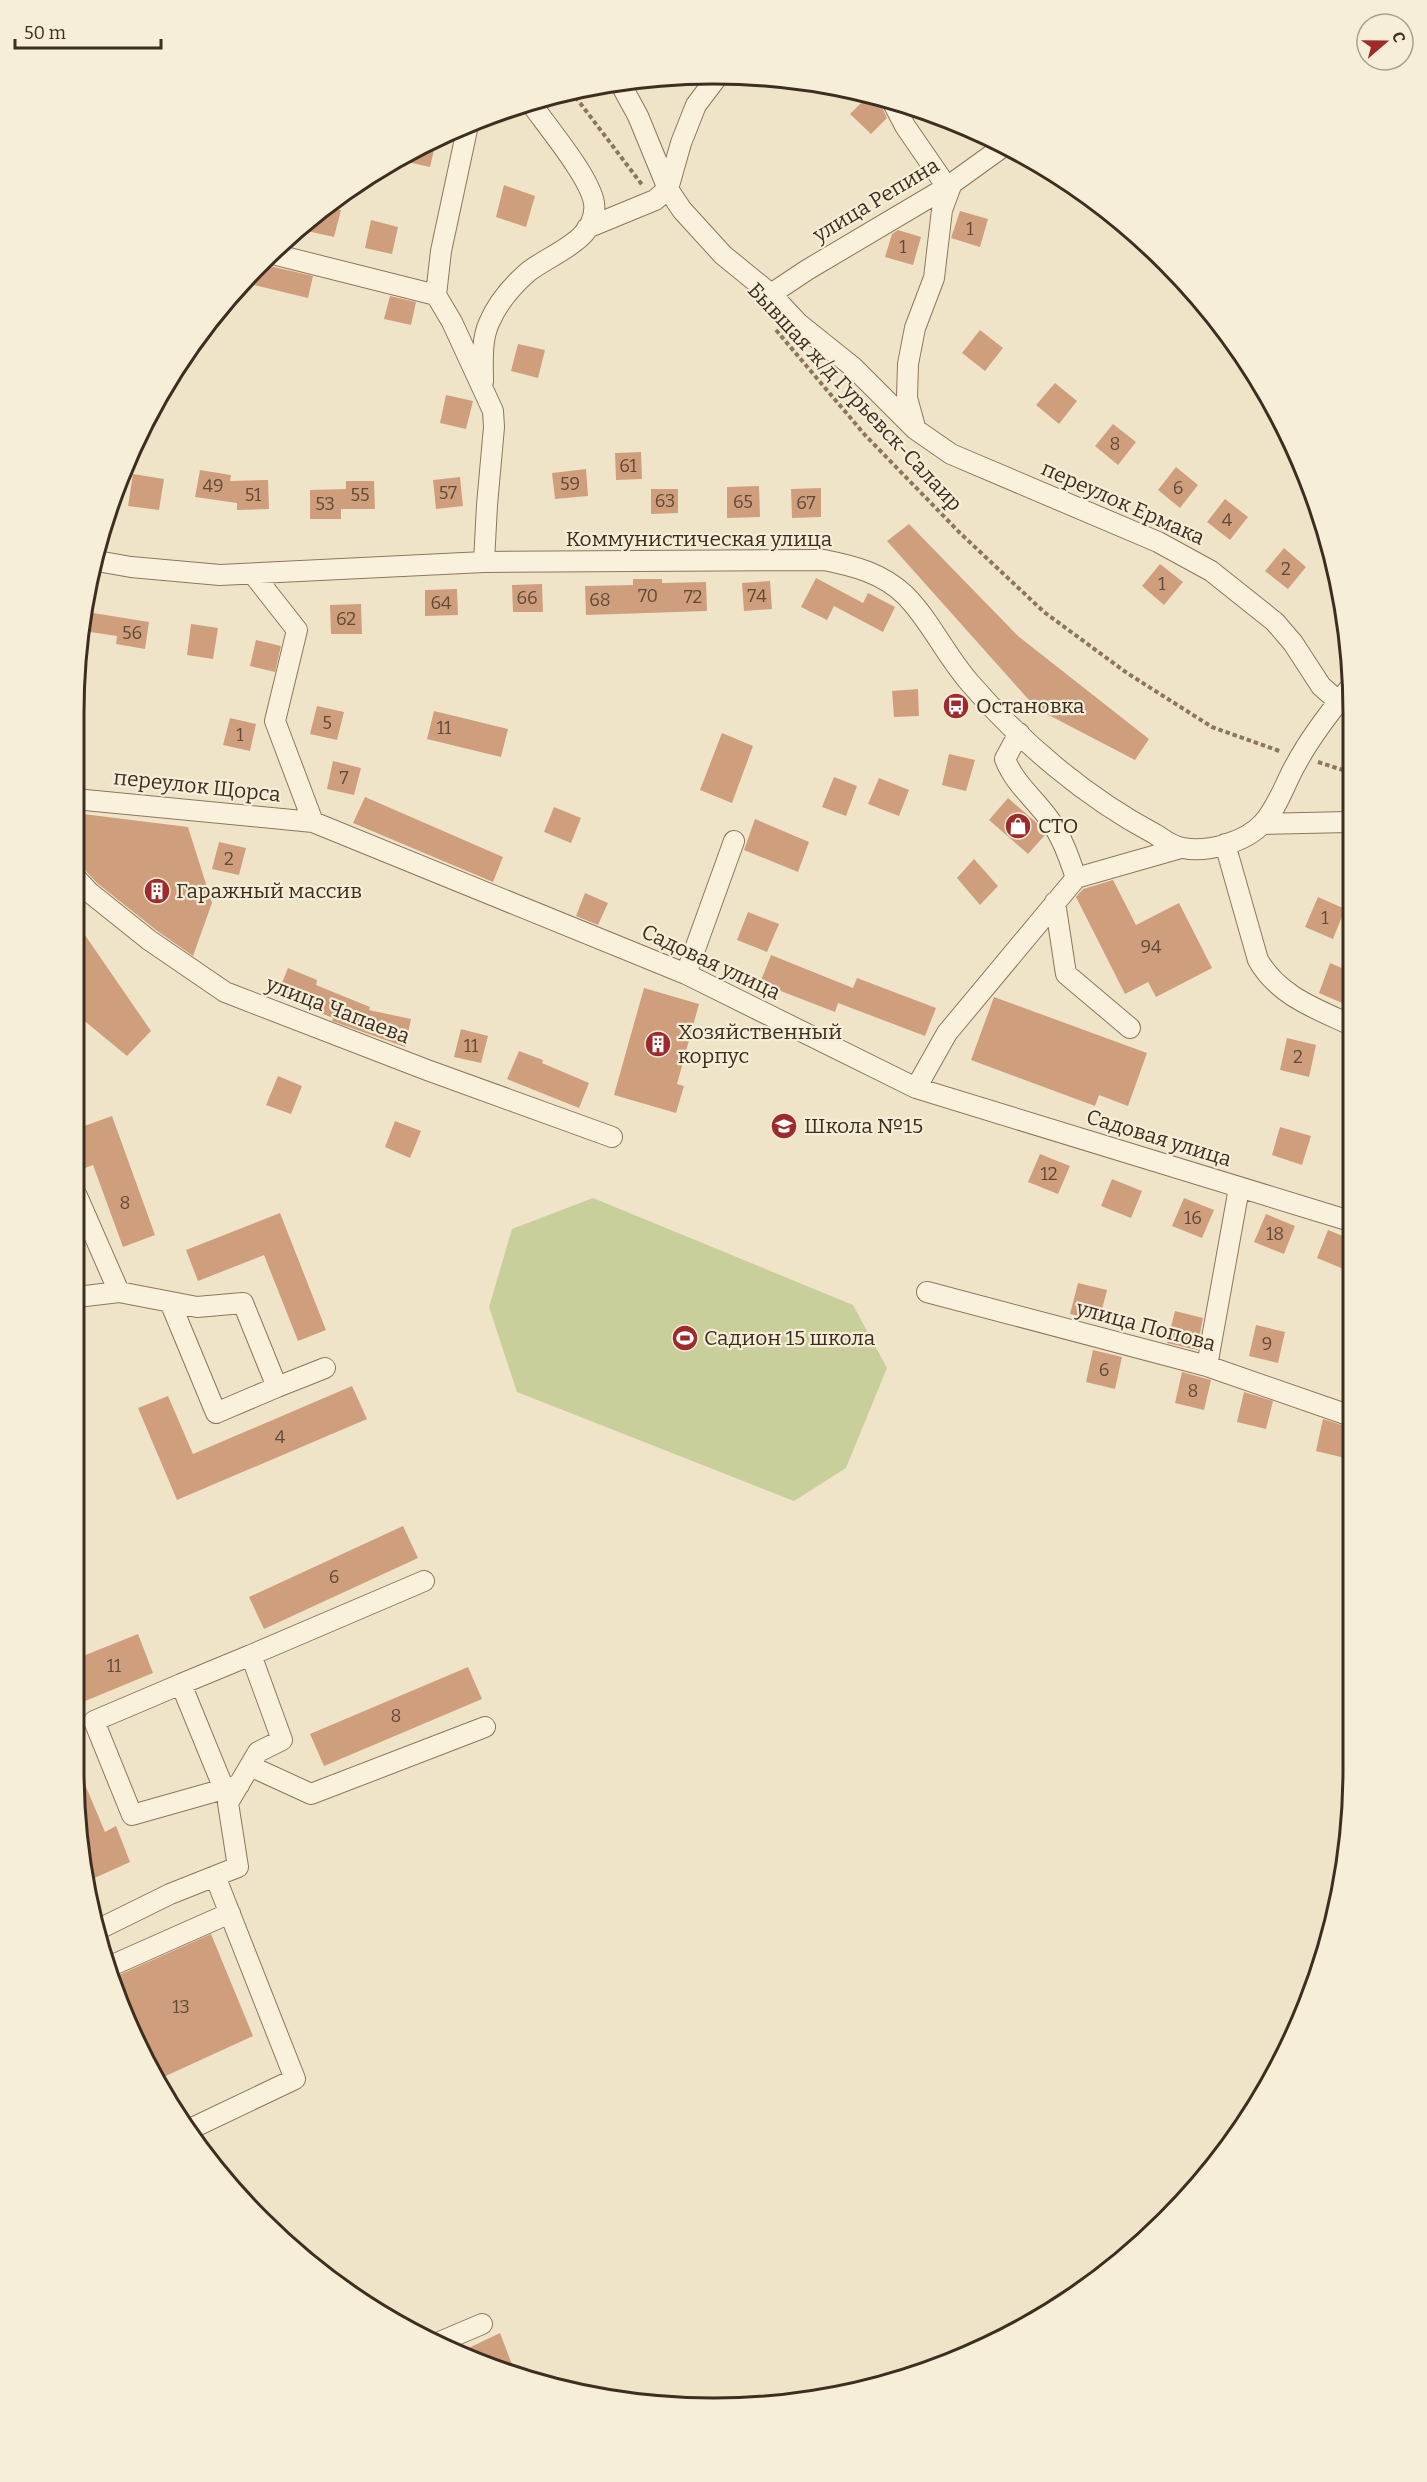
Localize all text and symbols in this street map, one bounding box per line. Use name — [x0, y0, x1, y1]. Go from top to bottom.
scale bar — [15, 12, 160, 50]
north arrow — [1355, 12, 1415, 72]
text: 50 m — [24, 22, 66, 44]
text: С — [1388, 29, 1409, 45]
street label: улица Репина — [807, 152, 944, 248]
house number: 1 — [966, 218, 974, 240]
house number: 1 — [899, 236, 907, 258]
street label: Бывшая ж/д Гурьевск-Салаир — [742, 277, 968, 517]
house number: 8 — [1110, 433, 1120, 455]
house number: 61 — [619, 455, 638, 477]
street label: переулок Ермака — [1037, 455, 1209, 551]
house number: 59 — [560, 473, 580, 495]
house number: 49 — [202, 475, 224, 497]
house number: 6 — [1173, 477, 1183, 499]
house number: 57 — [439, 482, 457, 504]
house number: 51 — [245, 484, 262, 506]
house number: 55 — [350, 484, 370, 506]
house number: 63 — [655, 490, 675, 512]
house number: 65 — [733, 491, 753, 513]
house number: 67 — [796, 492, 816, 514]
house number: 53 — [315, 493, 335, 515]
house number: 4 — [1222, 509, 1233, 531]
street label: Коммунистическая улица — [566, 526, 833, 552]
house number: 2 — [1281, 558, 1291, 580]
house number: 1 — [1158, 573, 1166, 595]
house number: 70 — [638, 585, 658, 607]
house number: 74 — [747, 585, 767, 607]
house number: 72 — [684, 586, 702, 608]
house number: 66 — [516, 587, 538, 609]
house number: 68 — [589, 589, 611, 611]
house number: 64 — [430, 592, 452, 614]
house number: 62 — [336, 608, 356, 630]
house number: 56 — [122, 622, 142, 644]
bus stop icon: Остановка — [941, 691, 971, 721]
place label: Остановка — [976, 693, 1085, 719]
house number: 5 — [322, 712, 332, 734]
house number: 11 — [437, 717, 452, 739]
house number: 1 — [236, 724, 244, 746]
street label: переулок Щорса — [112, 764, 282, 808]
house number: 7 — [339, 767, 349, 789]
shop icon: СТО — [1003, 811, 1033, 841]
place label: СТО — [1038, 813, 1078, 839]
house number: 2 — [224, 848, 234, 870]
building icon: Гаражный массив — [142, 876, 172, 906]
place label: Гаражный массив — [176, 878, 362, 904]
house number: 1 — [1321, 907, 1329, 929]
street label: Садовая улица — [637, 918, 785, 1006]
house number: 94 — [1140, 936, 1162, 958]
street label: улица Чапаева — [261, 970, 414, 1050]
place label: Хозяйственный корпус — [678, 1019, 842, 1069]
building icon: Хозяйственный корпус — [643, 1029, 673, 1059]
house number: 11 — [464, 1035, 479, 1057]
house number: 2 — [1293, 1046, 1303, 1068]
street label: Садовая улица — [1083, 1104, 1235, 1173]
school or university icon: Школа №15 — [769, 1111, 799, 1141]
place label: Школа №15 — [804, 1113, 923, 1139]
house number: 12 — [1040, 1163, 1058, 1185]
house number: 8 — [120, 1192, 130, 1214]
house number: 16 — [1184, 1207, 1202, 1229]
house number: 18 — [1266, 1223, 1284, 1245]
street label: улица Попова — [1072, 1295, 1219, 1357]
sports icon: Садион 15 школа — [670, 1323, 700, 1353]
place label: Садион 15 школа — [704, 1325, 876, 1351]
house number: 9 — [1262, 1333, 1272, 1355]
house number: 6 — [1099, 1359, 1109, 1381]
house number: 8 — [1188, 1380, 1198, 1402]
house number: 4 — [275, 1426, 286, 1448]
house number: 6 — [329, 1566, 339, 1588]
house number: 11 — [107, 1655, 122, 1677]
house number: 8 — [391, 1705, 401, 1727]
house number: 13 — [172, 1996, 190, 2018]

